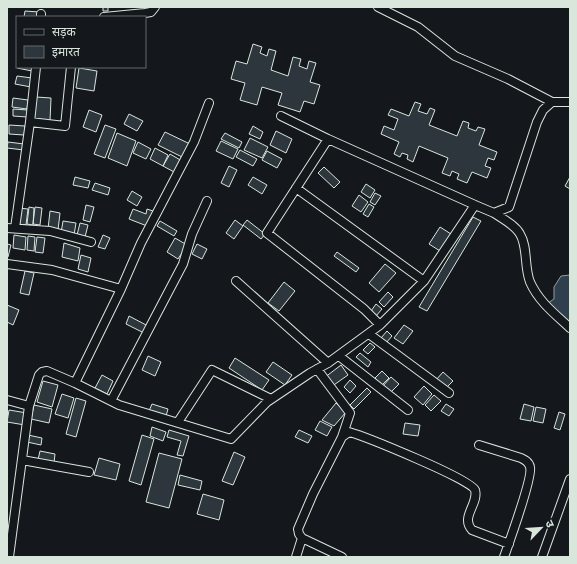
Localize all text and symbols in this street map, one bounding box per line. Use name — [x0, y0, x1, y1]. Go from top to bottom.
legend — [16, 16, 146, 68]
text: सड़क — [52, 25, 77, 39]
text: इमारत — [52, 45, 81, 59]
north arrow — [521, 508, 561, 548]
text: उ — [543, 518, 557, 530]

